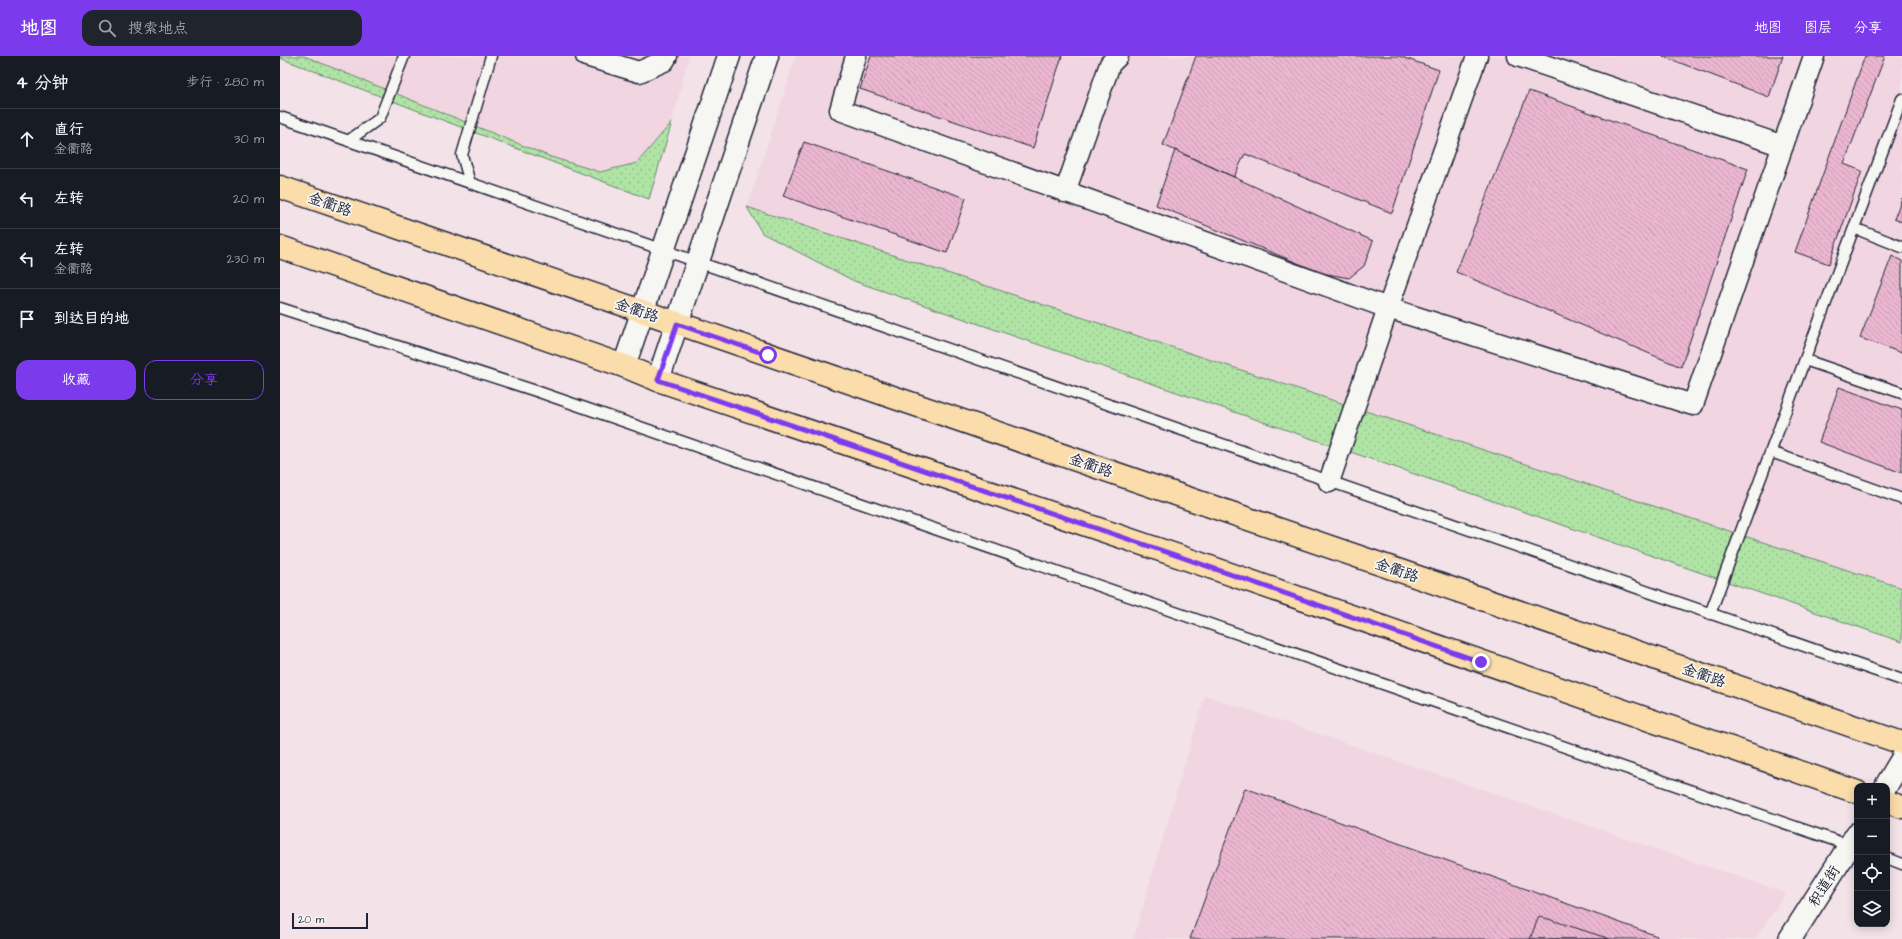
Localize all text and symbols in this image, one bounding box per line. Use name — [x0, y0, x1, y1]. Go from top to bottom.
search box — [82, 10, 362, 46]
text: 地图 — [20, 15, 58, 42]
icon: search — [96, 17, 118, 39]
text: 搜索地点 — [128, 18, 188, 39]
text: 地图 — [1754, 18, 1782, 38]
text: 图层 — [1804, 18, 1832, 38]
text: 分享 — [1854, 18, 1882, 38]
text: 4 分钟 — [16, 71, 68, 95]
text: 步行 · 280 m — [186, 73, 264, 91]
text: 直行 — [54, 119, 84, 140]
icon: ahead — [16, 128, 38, 150]
text: 30 m — [234, 130, 264, 148]
text: 金衢路 — [54, 140, 93, 158]
street label: 金衢路 — [305, 187, 355, 222]
icon: left — [16, 188, 38, 210]
text: 左转 — [54, 188, 84, 209]
text: 20 m — [233, 190, 264, 208]
text: 左转 — [54, 239, 84, 260]
icon: left — [16, 248, 38, 270]
text: 230 m — [226, 250, 264, 268]
text: 金衢路 — [54, 260, 93, 278]
street label: 金衢路 — [612, 293, 662, 328]
icon: arrive — [16, 308, 38, 330]
text: 到达目的地 — [54, 308, 129, 329]
route start — [759, 346, 777, 364]
button: 收藏 — [16, 360, 136, 400]
button: 分享 — [144, 360, 264, 400]
street label: 金衢路 — [1066, 448, 1116, 483]
street label: 金衢路 — [1372, 553, 1422, 588]
route end — [1472, 653, 1490, 671]
street label: 金衢路 — [1679, 658, 1729, 693]
map controls — [1854, 783, 1890, 927]
button: + — [1854, 783, 1890, 819]
button: − — [1854, 819, 1890, 855]
button: locate — [1854, 855, 1890, 891]
street label: 积道街 — [1804, 862, 1845, 911]
button: layers — [1854, 891, 1890, 927]
scale bar — [292, 911, 368, 930]
text: 20 m — [298, 912, 324, 927]

